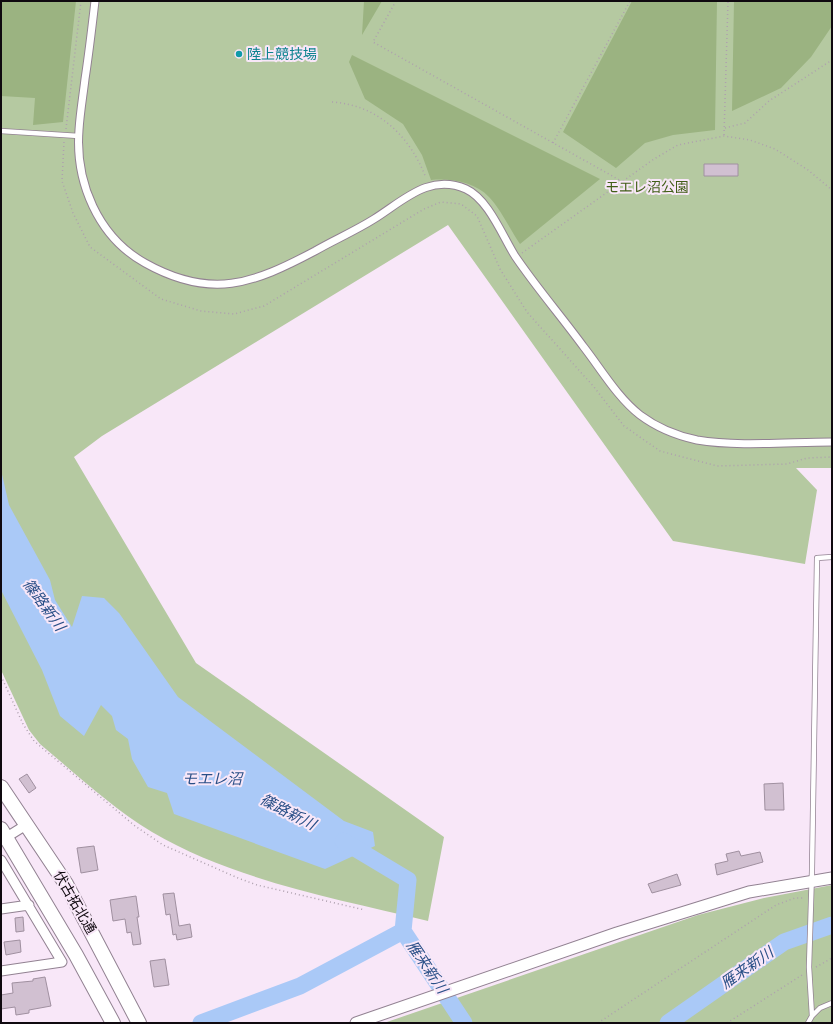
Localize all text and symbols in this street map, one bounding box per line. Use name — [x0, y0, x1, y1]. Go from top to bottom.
place label: 陸上競技場 — [247, 45, 317, 62]
marker: 陸上競技場 — [234, 49, 244, 59]
park label: モエレ沼公園 — [605, 178, 689, 195]
water label: 篠路新川 — [20, 575, 71, 636]
water label: モエレ沼 — [182, 769, 244, 787]
water label: 篠路新川 — [258, 789, 321, 834]
street label: 伏古拓北通 — [51, 867, 100, 936]
water label: 雁来新川 — [404, 937, 453, 998]
water label: 雁来新川 — [717, 941, 778, 992]

